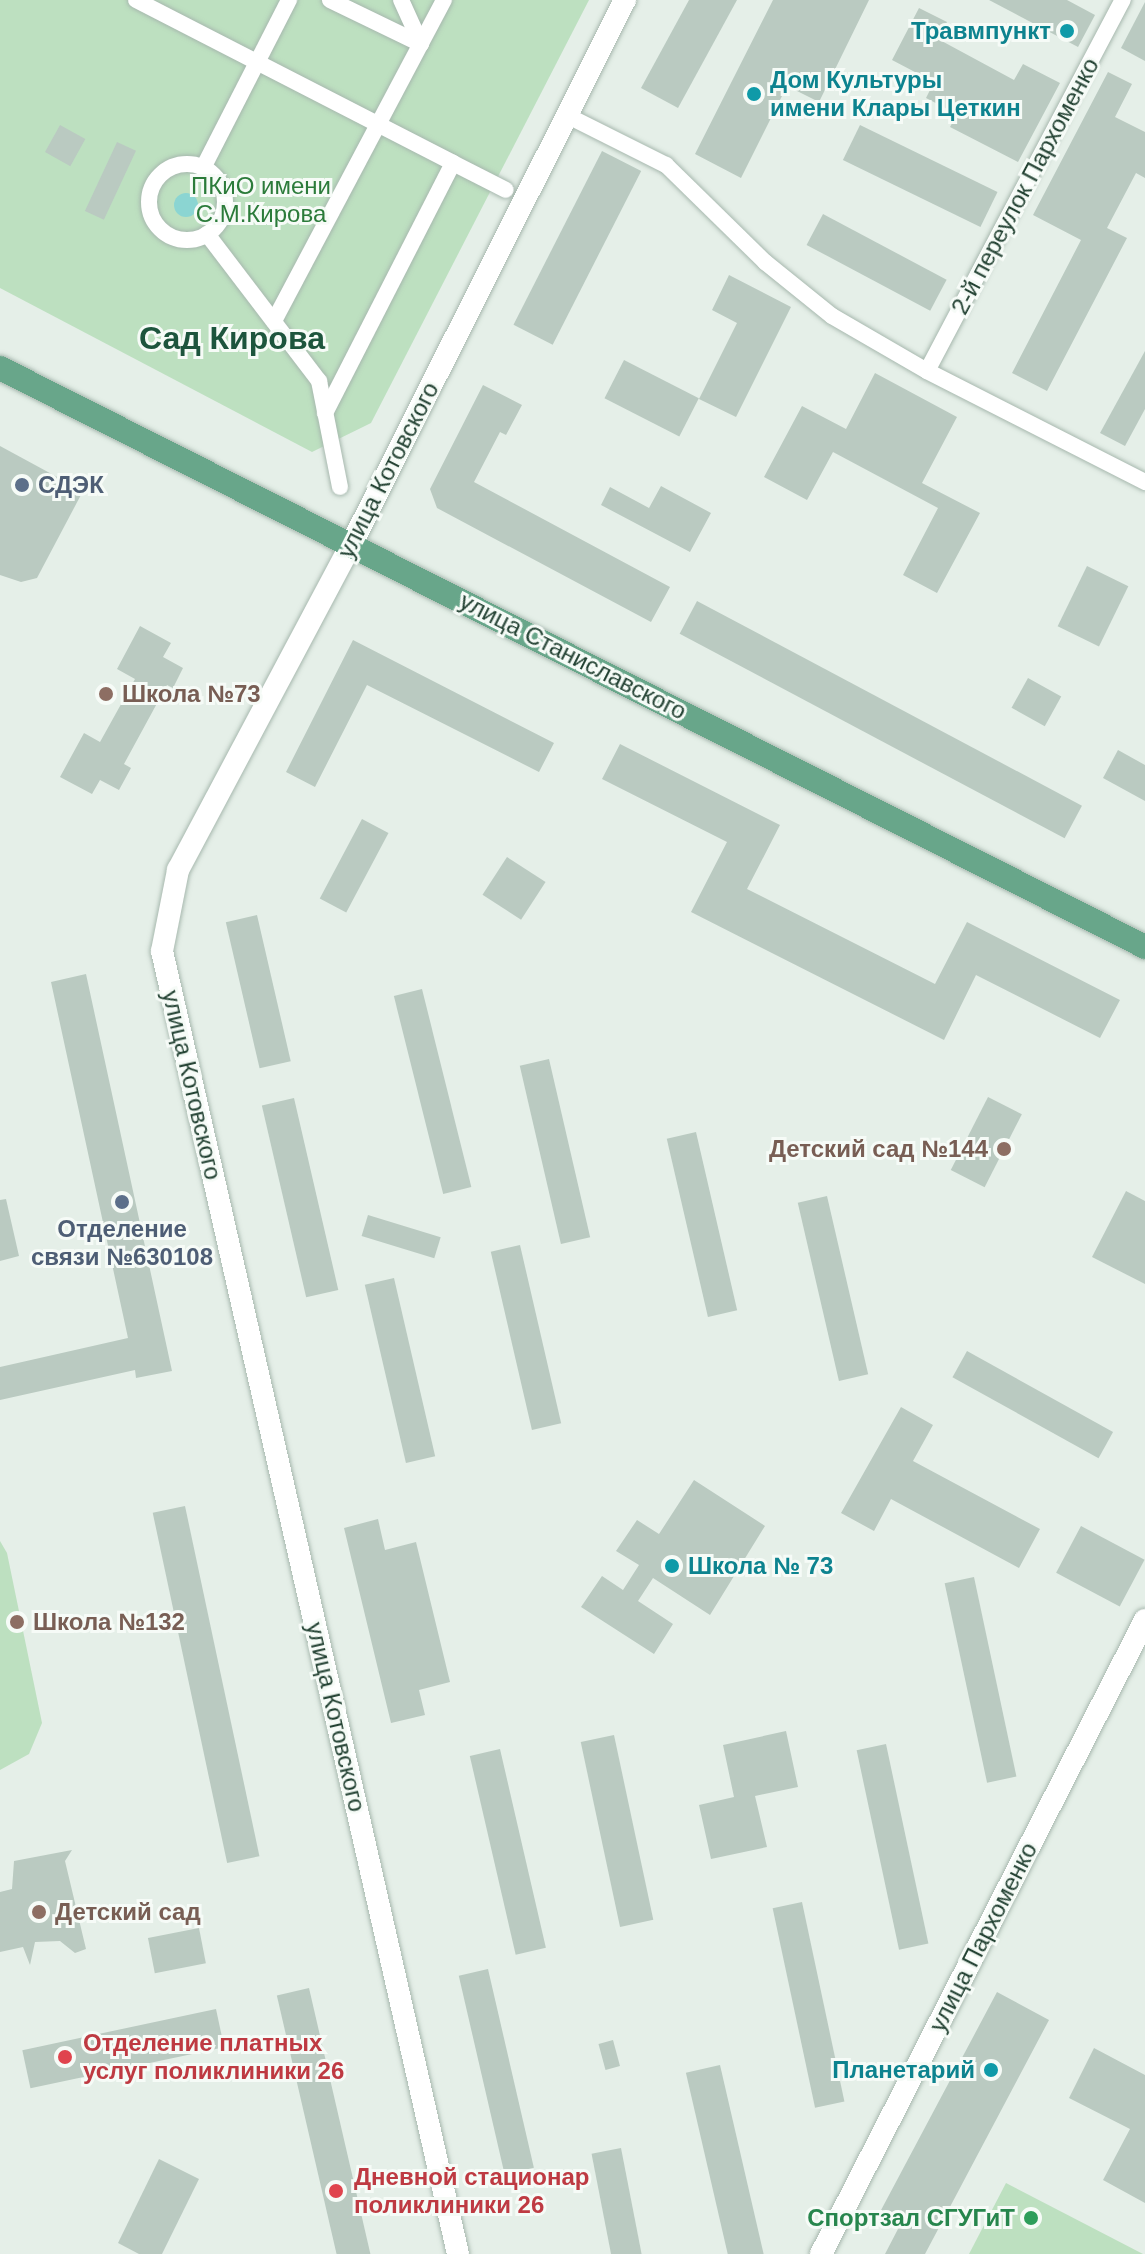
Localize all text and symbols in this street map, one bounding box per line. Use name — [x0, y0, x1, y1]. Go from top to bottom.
place label: Травмпункт — [911, 17, 1051, 45]
marker: Травмпункт — [1058, 22, 1076, 40]
street label: 2-й переулок Пархоменко — [945, 53, 1105, 319]
place label: Дом Культуры имени Клары Цеткин — [770, 66, 1021, 122]
marker: Дом Культуры имени Клары Цеткин — [745, 85, 763, 103]
park label: ПКиО имени С.М.Кирова — [191, 172, 331, 228]
district label: Сад Кирова — [139, 319, 325, 357]
street label: улица Котовского — [331, 377, 445, 563]
place label: СДЭК — [38, 471, 104, 499]
marker: СДЭК — [13, 476, 31, 494]
street label: улица Станиславского — [455, 586, 691, 726]
place label: Школа №73 — [122, 680, 261, 708]
marker: Школа №73 — [97, 685, 115, 703]
street label: улица Котовского — [156, 987, 228, 1183]
place label: Детский сад №144 — [769, 1135, 988, 1163]
marker: Детский сад №144 — [995, 1140, 1013, 1158]
marker: Отделение связи №630108 — [113, 1193, 131, 1211]
place label: Отделение связи №630108 — [31, 1215, 213, 1271]
place label: Школа № 73 — [688, 1552, 833, 1580]
marker: Школа № 73 — [663, 1557, 681, 1575]
place label: Школа №132 — [33, 1608, 185, 1636]
marker: Школа №132 — [8, 1613, 26, 1631]
street label: улица Котовского — [300, 1619, 372, 1815]
street label: улица Пархоменко — [923, 1838, 1043, 2036]
place label: Детский сад — [55, 1898, 201, 1926]
marker: Детский сад — [30, 1903, 48, 1921]
place label: Отделение платных услуг поликлиники 26 — [83, 2029, 344, 2085]
marker: Отделение платных услуг поликлиники 26 — [54, 2046, 76, 2068]
place label: Планетарий — [832, 2056, 975, 2084]
marker: Планетарий — [982, 2061, 1000, 2079]
place label: Дневной стационар поликлиники 26 — [354, 2163, 589, 2219]
marker: Дневной стационар поликлиники 26 — [325, 2180, 347, 2202]
place label: Спортзал СГУГиТ — [807, 2204, 1015, 2232]
marker: Спортзал СГУГиТ — [1022, 2209, 1040, 2227]

